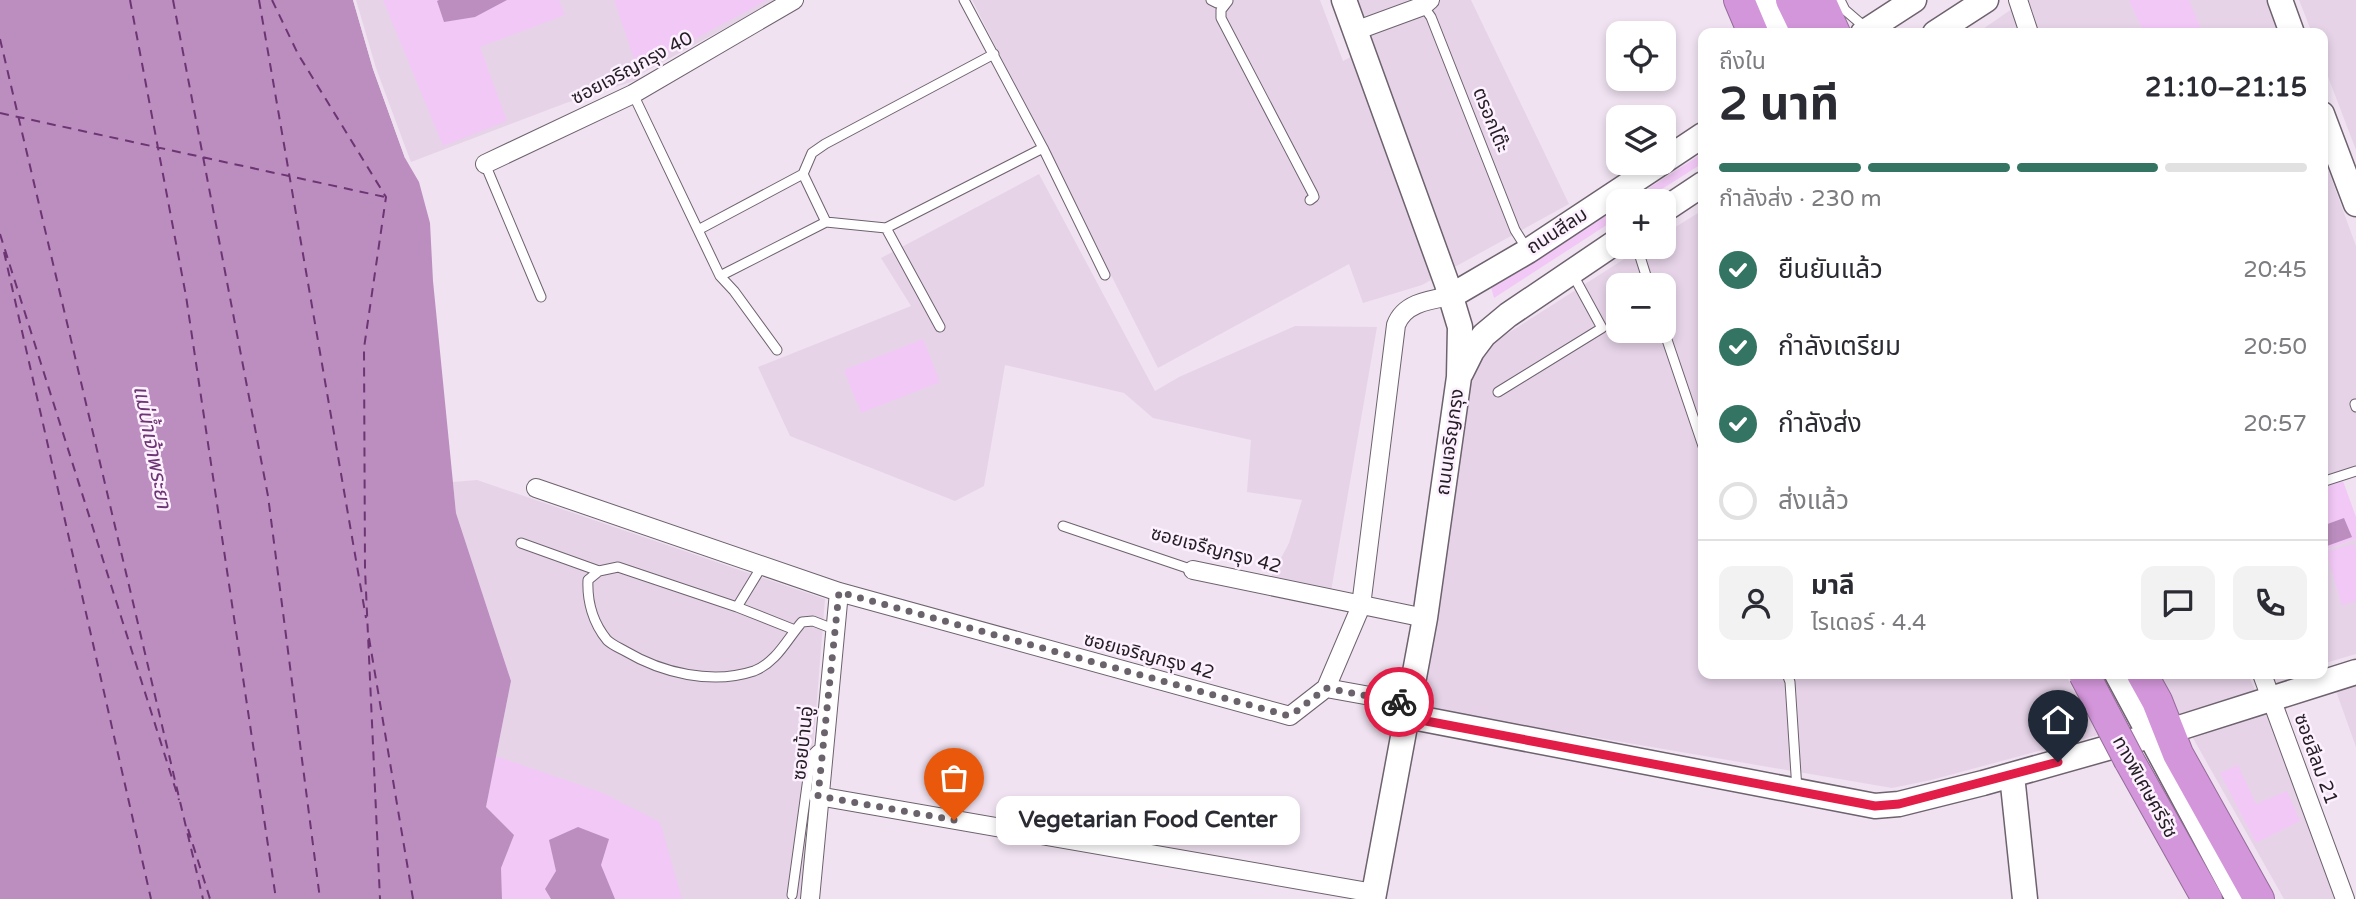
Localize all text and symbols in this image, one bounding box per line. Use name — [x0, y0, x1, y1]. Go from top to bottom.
map controls — [1606, 21, 1676, 343]
button: locate — [1606, 21, 1676, 91]
street label: ซอยเจริญกรุง 40 — [568, 27, 696, 109]
text: ถึงใน — [1719, 48, 1766, 76]
text: 21:10–21:15 — [2145, 72, 2307, 103]
text: 2 นาที — [1719, 77, 1839, 132]
street label: ตรอกโต๊ะ — [1468, 84, 1514, 156]
button: layers — [1606, 105, 1676, 175]
text: กำลังส่ง · 230 m — [1719, 185, 1882, 213]
button: + — [1606, 189, 1676, 259]
street label: ถนนสีลม — [1522, 203, 1592, 259]
icon: check — [1719, 251, 1757, 289]
text: ยืนยันแล้ว — [1778, 254, 1883, 285]
text: 20:45 — [2243, 256, 2307, 284]
button: − — [1606, 273, 1676, 343]
icon: check — [1719, 328, 1757, 366]
text: กำลังเตรียม — [1778, 331, 1901, 362]
text: 20:50 — [2243, 333, 2307, 361]
water label: แม่น้ำเจ้าพระยา — [128, 383, 179, 512]
street label: ถนนเจริญกรุง — [1432, 387, 1468, 497]
icon: check — [1719, 405, 1757, 443]
text: กำลังส่ง — [1778, 408, 1862, 439]
text: 20:57 — [2243, 410, 2307, 438]
text: ส่งแล้ว — [1778, 485, 1849, 516]
street label: ซอยเจรืญกรุง 42 — [1148, 522, 1284, 578]
button: person — [1719, 566, 1793, 640]
button: chat — [2141, 566, 2215, 640]
button: phone — [2233, 566, 2307, 640]
text: มาลี — [1811, 570, 1855, 601]
text: ไรเดอร์ · 4.4 — [1811, 609, 1926, 637]
street label: ซอยเจริญกรุง 42 — [1081, 628, 1217, 684]
courier — [1364, 667, 1434, 737]
icon: bike — [1380, 683, 1418, 721]
pin — [2028, 690, 2088, 762]
icon: home — [2039, 701, 2077, 739]
street label: ซอยบ้านอู่ — [787, 705, 819, 781]
street label: ซอยสีลม 21 — [2289, 711, 2343, 807]
street label: ทางพิเศษศรีรัช — [2108, 732, 2182, 842]
pin — [924, 748, 984, 820]
icon: bag — [935, 759, 973, 797]
callout: Vegetarian Food Center — [996, 796, 1300, 844]
text: Vegetarian Food Center — [1019, 806, 1277, 834]

